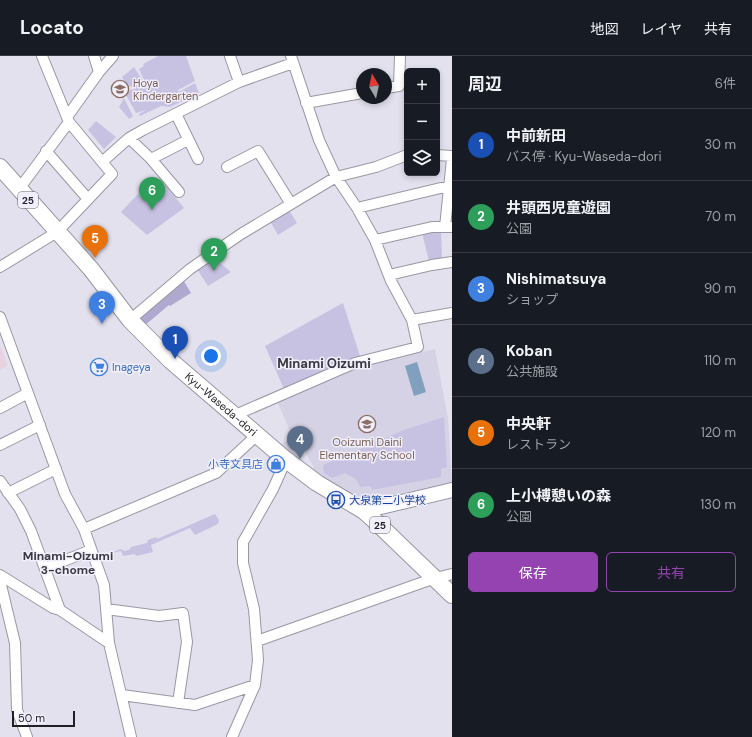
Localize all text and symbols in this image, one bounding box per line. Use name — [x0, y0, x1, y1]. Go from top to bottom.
text: Locato — [20, 15, 84, 40]
text: 地図 — [590, 20, 618, 38]
text: レイヤ — [640, 20, 682, 38]
text: 共有 — [704, 20, 732, 38]
north arrow — [356, 68, 392, 104]
map controls — [404, 68, 440, 176]
button: + — [404, 68, 440, 104]
text: 周辺 — [468, 73, 502, 95]
text: 6件 — [715, 75, 736, 92]
place label: Hoya Kindergarten — [133, 76, 198, 103]
school or university icon: Hoya Kindergarten — [110, 79, 130, 99]
button: − — [404, 104, 440, 140]
text: 中前新田 — [506, 126, 566, 146]
text: 1 — [479, 136, 483, 153]
text: 30 m — [704, 136, 736, 153]
button: layers — [404, 140, 440, 176]
text: バス停 · Kyu-Waseda-dori — [506, 148, 662, 165]
pin: 6 — [139, 177, 165, 210]
road number: 25 — [18, 192, 38, 208]
text: 井頭西児童遊園 — [506, 198, 611, 218]
text: 2 — [477, 208, 485, 225]
text: 70 m — [705, 208, 736, 225]
text: 公園 — [506, 220, 532, 237]
pin: 5 — [82, 225, 108, 258]
pin: 2 — [201, 238, 227, 271]
text: Nishimatsuya — [506, 269, 606, 289]
text: 3 — [477, 280, 485, 297]
text: 90 m — [704, 280, 736, 297]
pin: 3 — [89, 291, 115, 324]
text: ショップ — [506, 291, 558, 308]
pin: 1 — [162, 326, 188, 359]
text: Koban — [506, 341, 552, 361]
your location — [201, 346, 221, 366]
text: 4 — [477, 352, 485, 369]
text: 110 m — [704, 352, 736, 369]
district label: Minami Oizumi — [277, 355, 371, 372]
supermarket icon: Inageya — [89, 357, 109, 377]
place label: Inageya — [112, 360, 151, 374]
text: 公共施設 — [506, 363, 558, 380]
street label: Kyu-Waseda-dori — [182, 369, 260, 439]
school or university icon: Ooizumi Daini Elementary School — [357, 414, 377, 434]
text: 中央軒 — [506, 414, 551, 434]
text: 5 — [477, 424, 485, 441]
text: 120 m — [701, 424, 736, 441]
pin: 4 — [287, 426, 313, 459]
place label: Ooizumi Daini Elementary School — [319, 435, 415, 462]
text: レストラン — [506, 436, 571, 453]
shop icon: 小寺文具店 — [266, 454, 286, 474]
place label: 小寺文具店 — [208, 457, 263, 471]
text: 上小榑憩いの森 — [506, 486, 611, 506]
bus stop icon: 大泉第二小学校 — [326, 490, 346, 510]
place label: 大泉第二小学校 — [349, 493, 426, 507]
text: 6 — [477, 496, 485, 513]
text: 130 m — [700, 496, 736, 513]
text: 公園 — [506, 508, 532, 525]
road number: 25 — [370, 517, 390, 533]
district label: Minami-Oizumi 3-chome — [23, 548, 113, 578]
button: 保存 — [468, 552, 598, 592]
button: 共有 — [606, 552, 736, 592]
scale bar — [12, 709, 75, 728]
text: 50 m — [18, 711, 45, 725]

